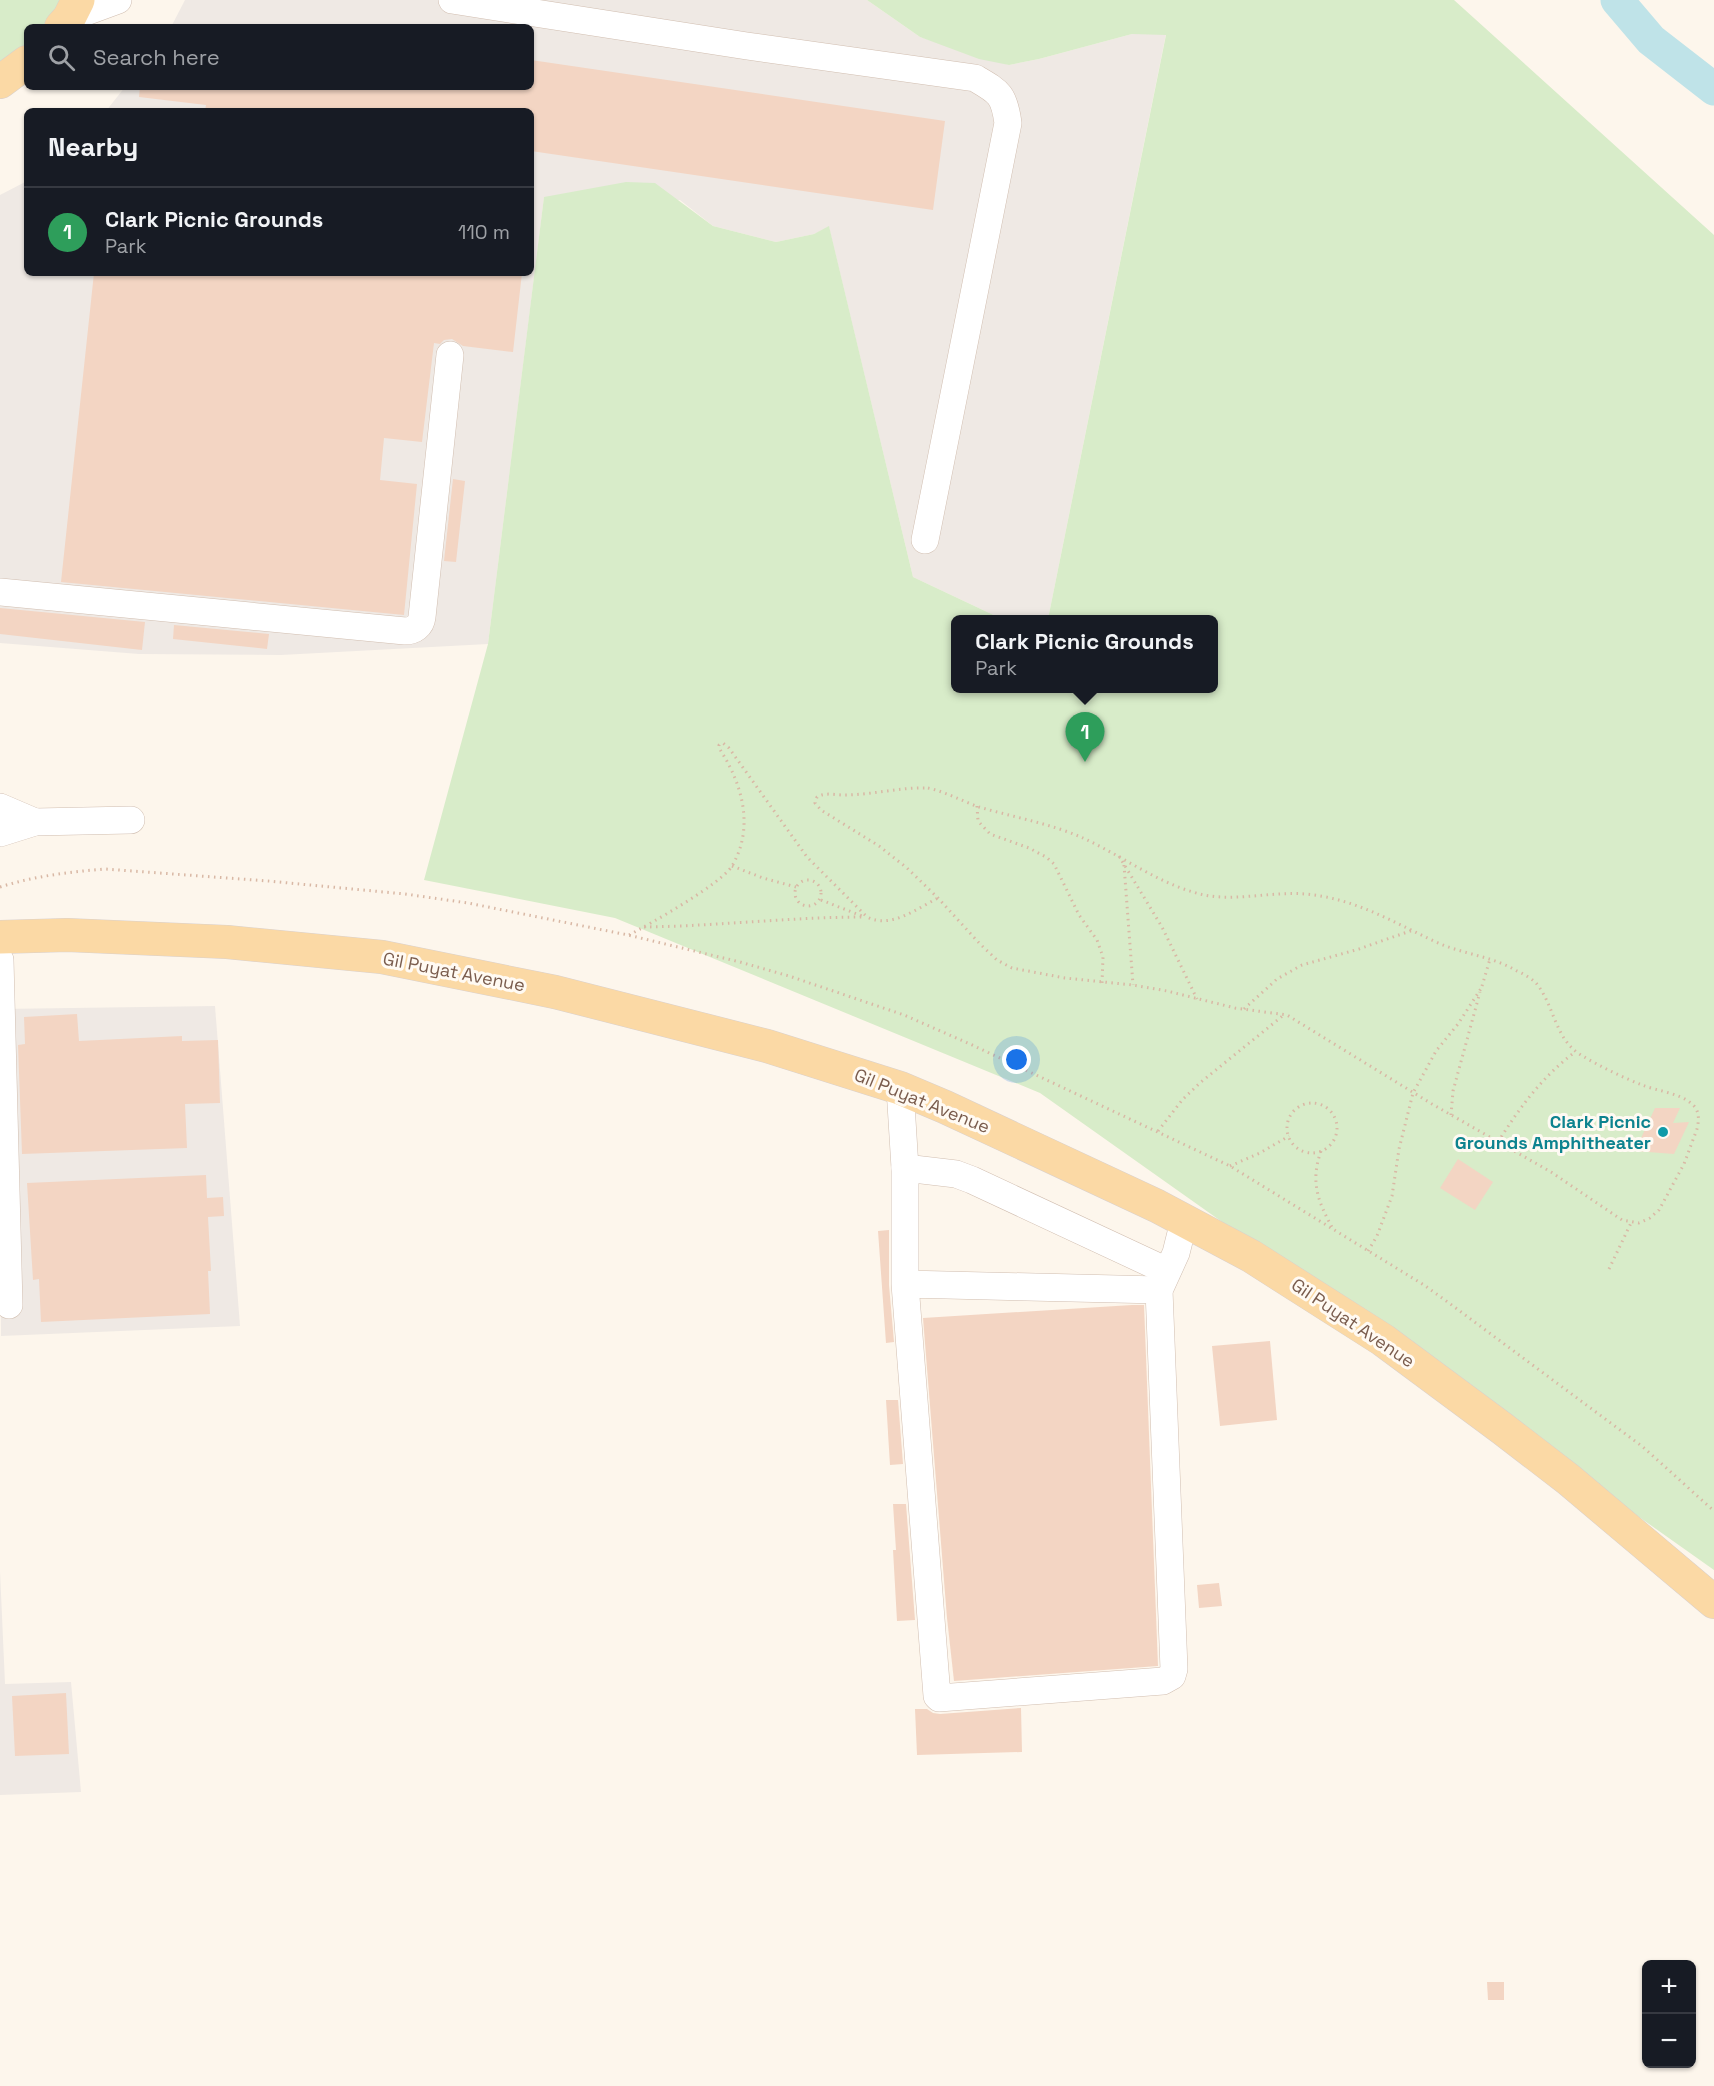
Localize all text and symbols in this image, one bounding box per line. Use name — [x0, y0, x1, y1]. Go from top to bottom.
search box — [24, 24, 534, 90]
icon: search — [45, 41, 78, 74]
text: Search here — [93, 43, 220, 71]
text: Nearby — [48, 130, 138, 164]
text: Clark Picnic Grounds — [105, 205, 323, 233]
text: 1 — [63, 219, 72, 245]
text: 110 m — [458, 219, 510, 245]
text: Park — [105, 233, 147, 259]
popup — [951, 615, 1218, 693]
text: Clark Picnic Grounds — [975, 627, 1194, 655]
text: Park — [975, 655, 1017, 681]
pin: 1 — [1066, 712, 1104, 762]
street label: Gil Puyat Avenue — [381, 946, 527, 997]
your location — [1002, 1045, 1031, 1074]
street label: Gil Puyat Avenue — [851, 1063, 993, 1138]
place label: Clark Picnic Grounds Amphitheater — [1455, 1110, 1651, 1154]
marker: Clark Picnic Grounds Amphitheater — [1656, 1125, 1670, 1139]
street label: Gil Puyat Avenue — [1287, 1273, 1419, 1372]
map controls — [1642, 1960, 1696, 2068]
button: + — [1642, 1960, 1696, 2014]
button: − — [1642, 2014, 1696, 2068]

